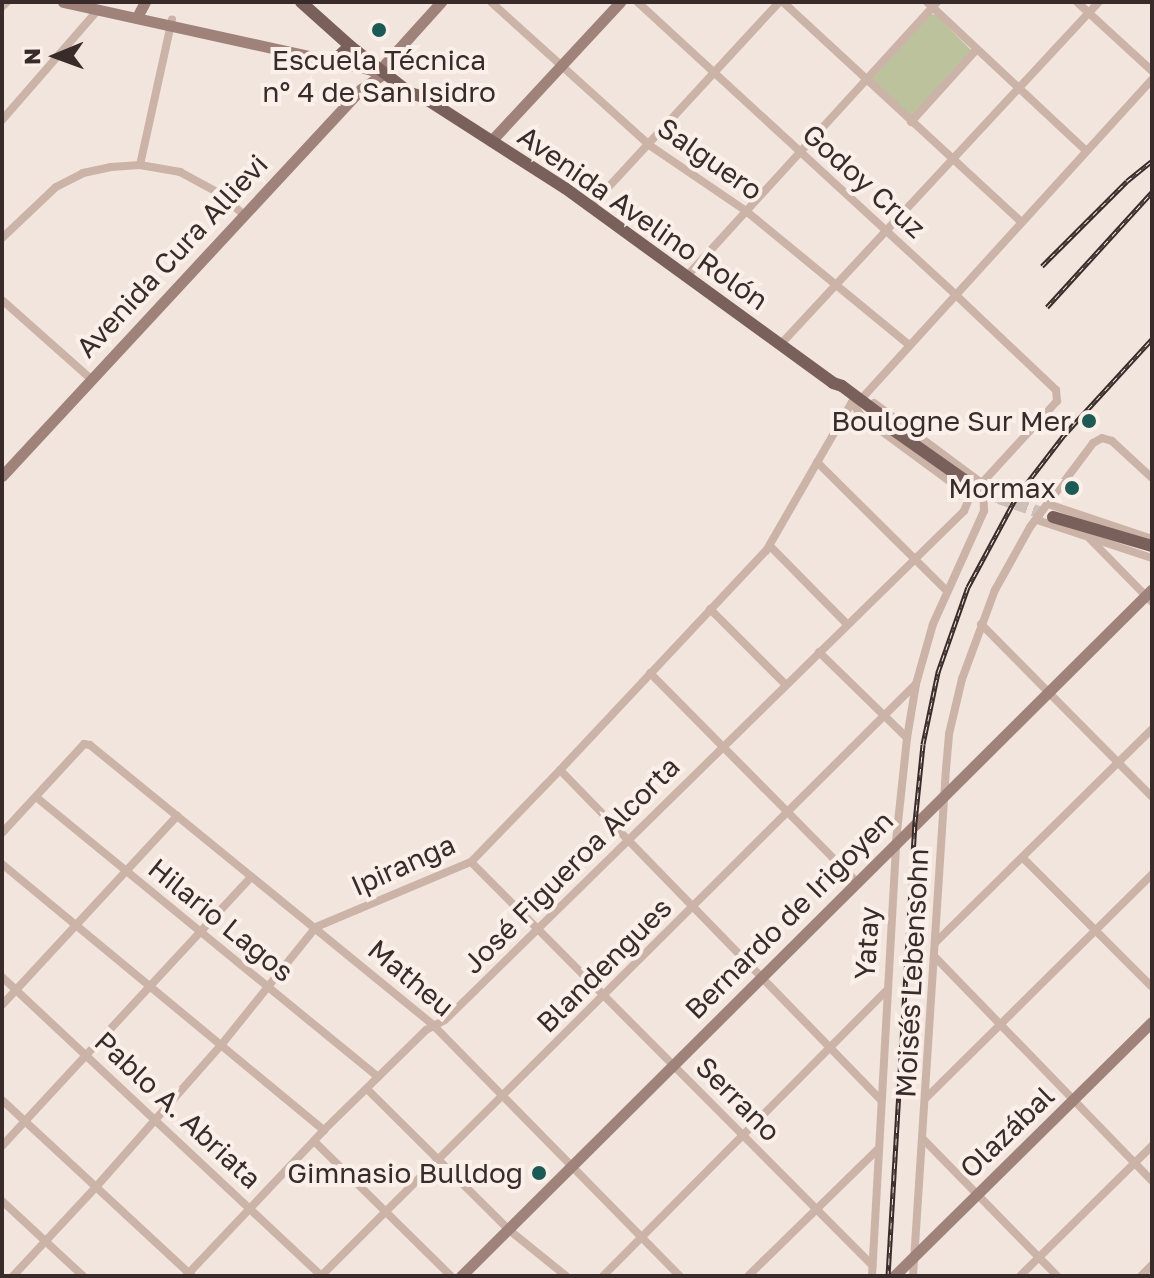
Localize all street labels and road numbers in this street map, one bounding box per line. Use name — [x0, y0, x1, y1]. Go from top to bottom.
street label: Salguero — [651, 111, 769, 207]
street label: Godoy Cruz — [796, 117, 932, 245]
street label: Avenida Avelino Rolón — [512, 119, 774, 317]
street label: Avenida Cura Allievi — [69, 148, 275, 364]
street label: José Figueroa Alcorta — [456, 750, 686, 980]
street label: Bernardo de Irigoyen — [678, 804, 900, 1026]
street label: Ipiranga — [346, 827, 460, 903]
street label: Moisés Lebensohn — [889, 847, 935, 1099]
street label: Hilario Lagos — [142, 851, 300, 989]
street label: Blandengues — [530, 891, 678, 1039]
street label: Yatay — [848, 905, 886, 981]
street label: Matheu — [361, 933, 461, 1023]
street label: Pablo A. Abriata — [88, 1024, 268, 1196]
street label: Serrano — [689, 1050, 787, 1148]
street label: Olazábal — [953, 1079, 1061, 1185]

